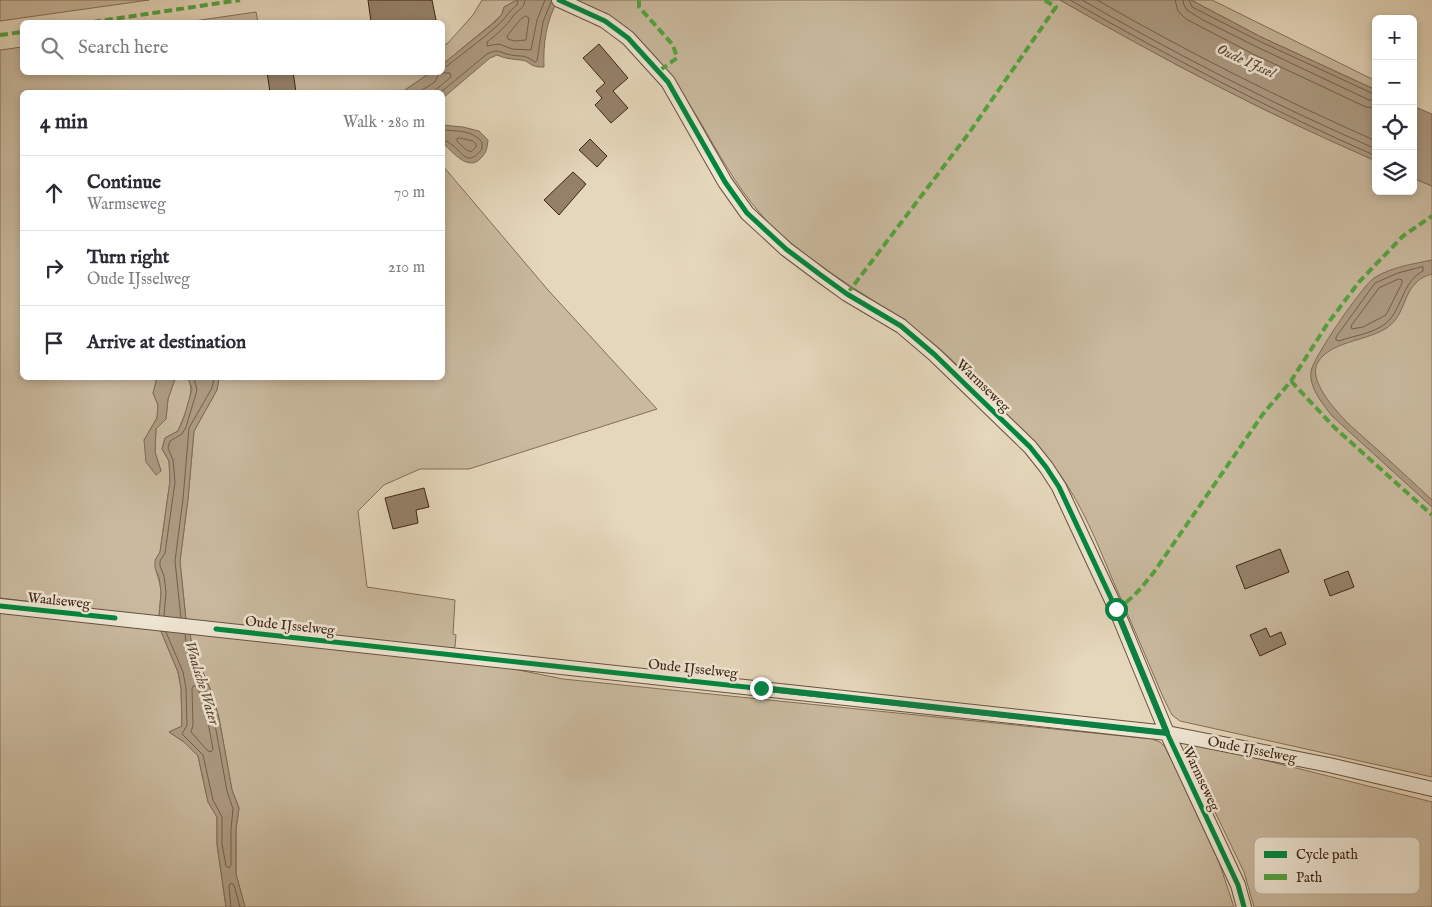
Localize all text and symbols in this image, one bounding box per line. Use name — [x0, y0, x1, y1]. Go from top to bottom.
map controls — [1372, 15, 1417, 195]
button: + — [1372, 15, 1417, 60]
search box — [20, 20, 445, 75]
icon: search — [38, 34, 66, 62]
text: Search here — [78, 36, 169, 60]
water label: Oude IJssel — [1214, 39, 1279, 83]
button: − — [1372, 60, 1417, 105]
button: locate — [1372, 105, 1417, 150]
text: 4 min — [40, 109, 88, 136]
text: Walk · 280 m — [343, 113, 425, 133]
button: layers — [1372, 150, 1417, 195]
text: Continue — [87, 171, 161, 195]
icon: ahead — [40, 179, 68, 207]
text: 70 m — [394, 183, 425, 203]
text: Warmseweg — [87, 195, 166, 215]
text: Turn right — [87, 246, 169, 270]
icon: right — [40, 254, 68, 282]
text: 210 m — [388, 258, 425, 278]
text: Oude IJsselweg — [87, 270, 190, 290]
icon: arrive — [40, 329, 68, 357]
text: Arrive at destination — [87, 331, 246, 355]
street label: Warmseweg — [952, 356, 1014, 417]
street label: Waalseweg — [27, 589, 92, 613]
route start — [1105, 598, 1128, 621]
street label: Oude IJsselweg — [244, 612, 336, 640]
water label: Waalsche Water — [180, 639, 224, 728]
street label: Oude IJsselweg — [647, 655, 739, 683]
route end — [750, 677, 773, 700]
street label: Oude IJsselweg — [1206, 733, 1298, 768]
street label: Warmseweg — [1178, 744, 1224, 814]
legend — [1254, 837, 1420, 894]
text: Cycle path — [1296, 846, 1358, 864]
text: Path — [1296, 869, 1323, 887]

